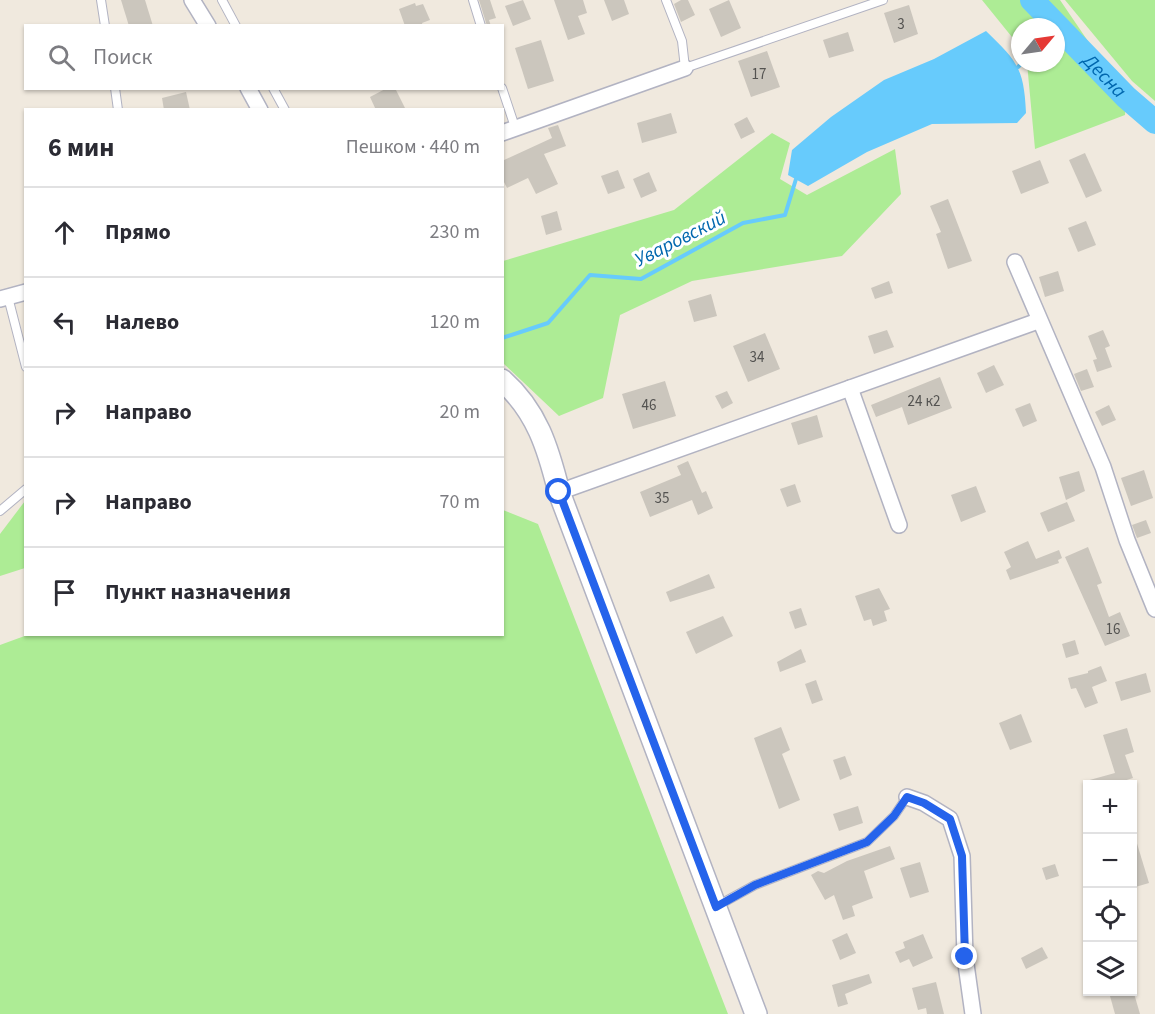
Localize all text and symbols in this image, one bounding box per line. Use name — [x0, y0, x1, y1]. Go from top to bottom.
house number: 3 — [897, 14, 905, 35]
north arrow — [1011, 18, 1065, 72]
search box — [24, 24, 504, 90]
icon: search — [45, 41, 78, 74]
text: Поиск — [93, 41, 152, 73]
water label: Десна — [1075, 46, 1133, 105]
house number: 17 — [752, 64, 766, 85]
text: 6 мин — [48, 129, 114, 166]
text: Пешком · 440 m — [346, 133, 480, 161]
water label: Уваровский — [630, 204, 731, 274]
icon: ahead — [48, 216, 81, 249]
text: Прямо — [105, 216, 171, 248]
text: 230 m — [430, 218, 480, 246]
icon: left — [48, 306, 81, 339]
text: Налево — [105, 306, 179, 338]
text: 120 m — [430, 308, 480, 336]
house number: 34 — [750, 347, 765, 368]
house number: 24 к2 — [908, 391, 940, 412]
house number: 46 — [642, 395, 656, 416]
icon: right — [48, 396, 81, 429]
text: Направо — [105, 396, 192, 428]
text: 20 m — [440, 398, 480, 426]
route start — [545, 478, 571, 504]
icon: right — [48, 486, 81, 519]
text: Направо — [105, 486, 192, 518]
text: 70 m — [440, 488, 480, 516]
house number: 35 — [655, 488, 669, 509]
icon: arrive — [48, 576, 81, 609]
text: Пункт назначения — [105, 576, 291, 608]
house number: 16 — [1106, 619, 1120, 640]
map controls — [1083, 780, 1137, 996]
button: + — [1083, 780, 1137, 834]
button: − — [1083, 834, 1137, 888]
button: locate — [1083, 888, 1137, 942]
button: layers — [1083, 942, 1137, 996]
route end — [951, 943, 977, 969]

